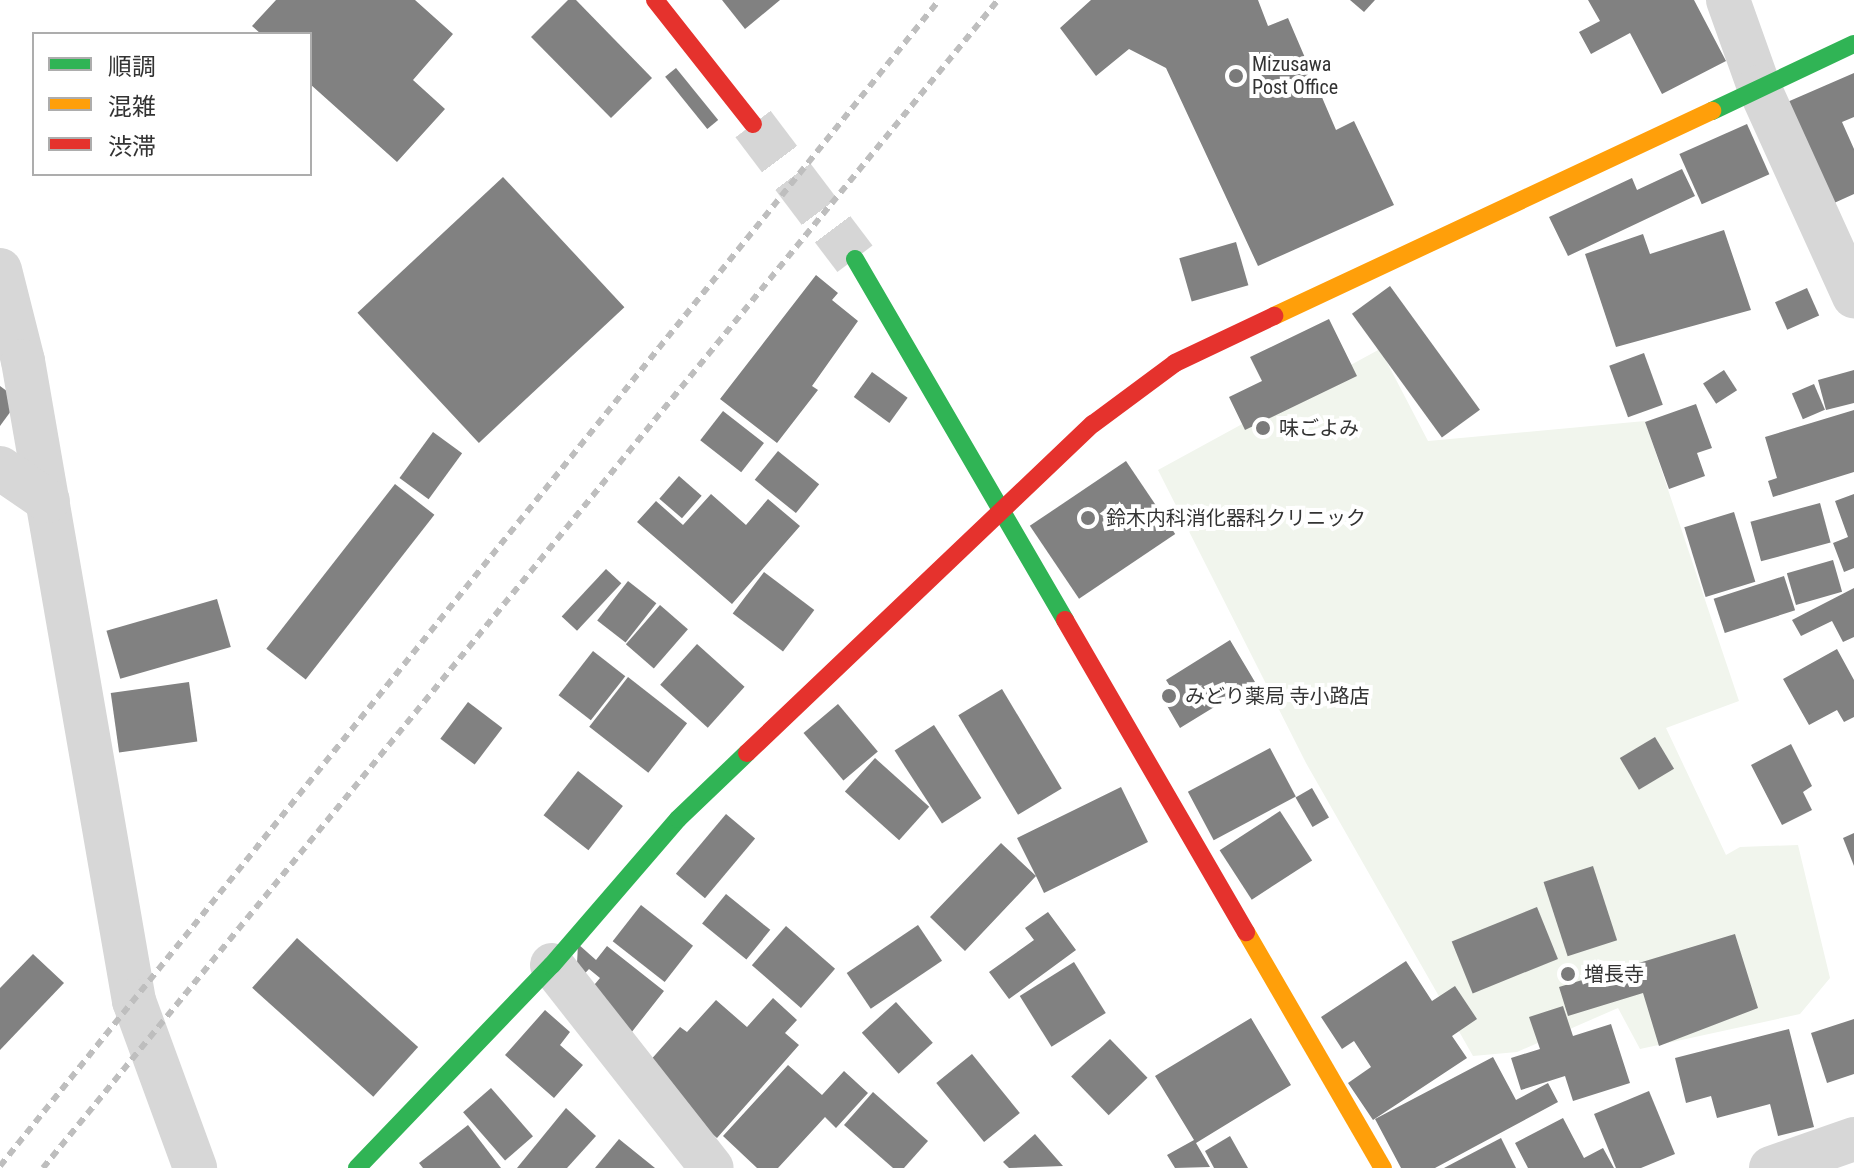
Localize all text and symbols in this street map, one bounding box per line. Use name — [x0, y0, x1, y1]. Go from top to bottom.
legend — [32, 32, 312, 176]
place label: Mizusawa Post Office — [1252, 52, 1338, 99]
text: 順調 — [108, 53, 156, 81]
marker: Mizusawa Post Office — [1227, 67, 1245, 85]
text: 混雑 — [108, 93, 156, 121]
text: 渋滞 — [108, 133, 156, 161]
place label: 味ごよみ — [1279, 416, 1359, 440]
marker: 味ごよみ — [1254, 419, 1272, 437]
place label: 鈴木内科消化器科クリニック — [1106, 506, 1366, 530]
marker: 鈴木内科消化器科クリニック — [1077, 507, 1099, 529]
place label: みどり薬局 寺小路店 — [1185, 684, 1370, 708]
marker: みどり薬局 寺小路店 — [1160, 687, 1178, 705]
place label: 増長寺 — [1584, 962, 1644, 986]
marker: 増長寺 — [1559, 965, 1577, 983]

